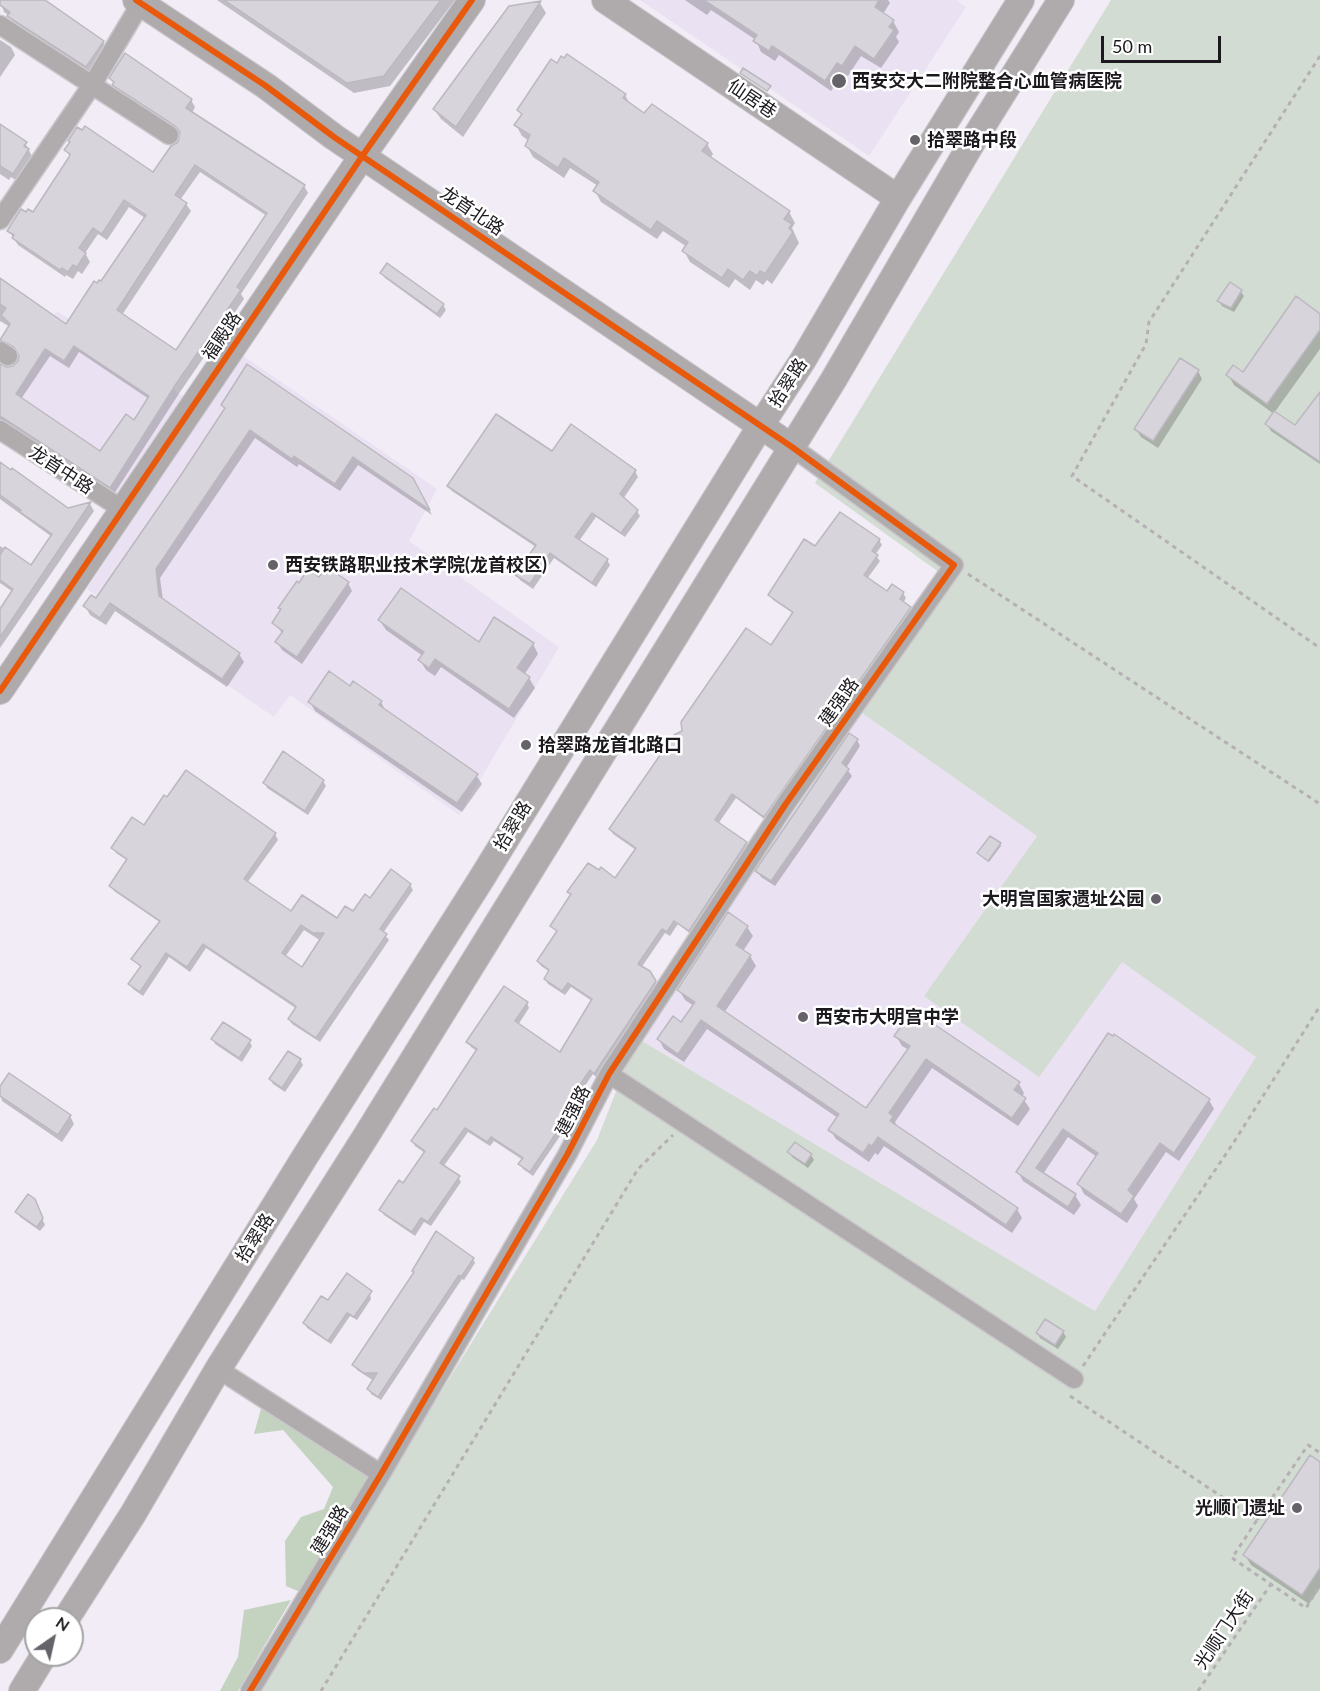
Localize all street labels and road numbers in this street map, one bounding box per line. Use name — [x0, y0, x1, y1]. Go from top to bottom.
street label: 仙居巷 — [724, 75, 780, 123]
street label: 龙首北路 — [436, 182, 508, 240]
street label: 福殿路 — [198, 308, 246, 364]
street label: 拾翠路 — [764, 354, 812, 412]
street label: 龙首中路 — [25, 441, 97, 499]
street label: 建强路 — [815, 674, 863, 730]
street label: 拾翠路 — [490, 797, 536, 855]
street label: 建强路 — [551, 1082, 595, 1140]
street label: 拾翠路 — [232, 1209, 278, 1267]
street label: 建强路 — [307, 1501, 353, 1559]
street label: 光顺门大街 — [1190, 1587, 1258, 1673]

